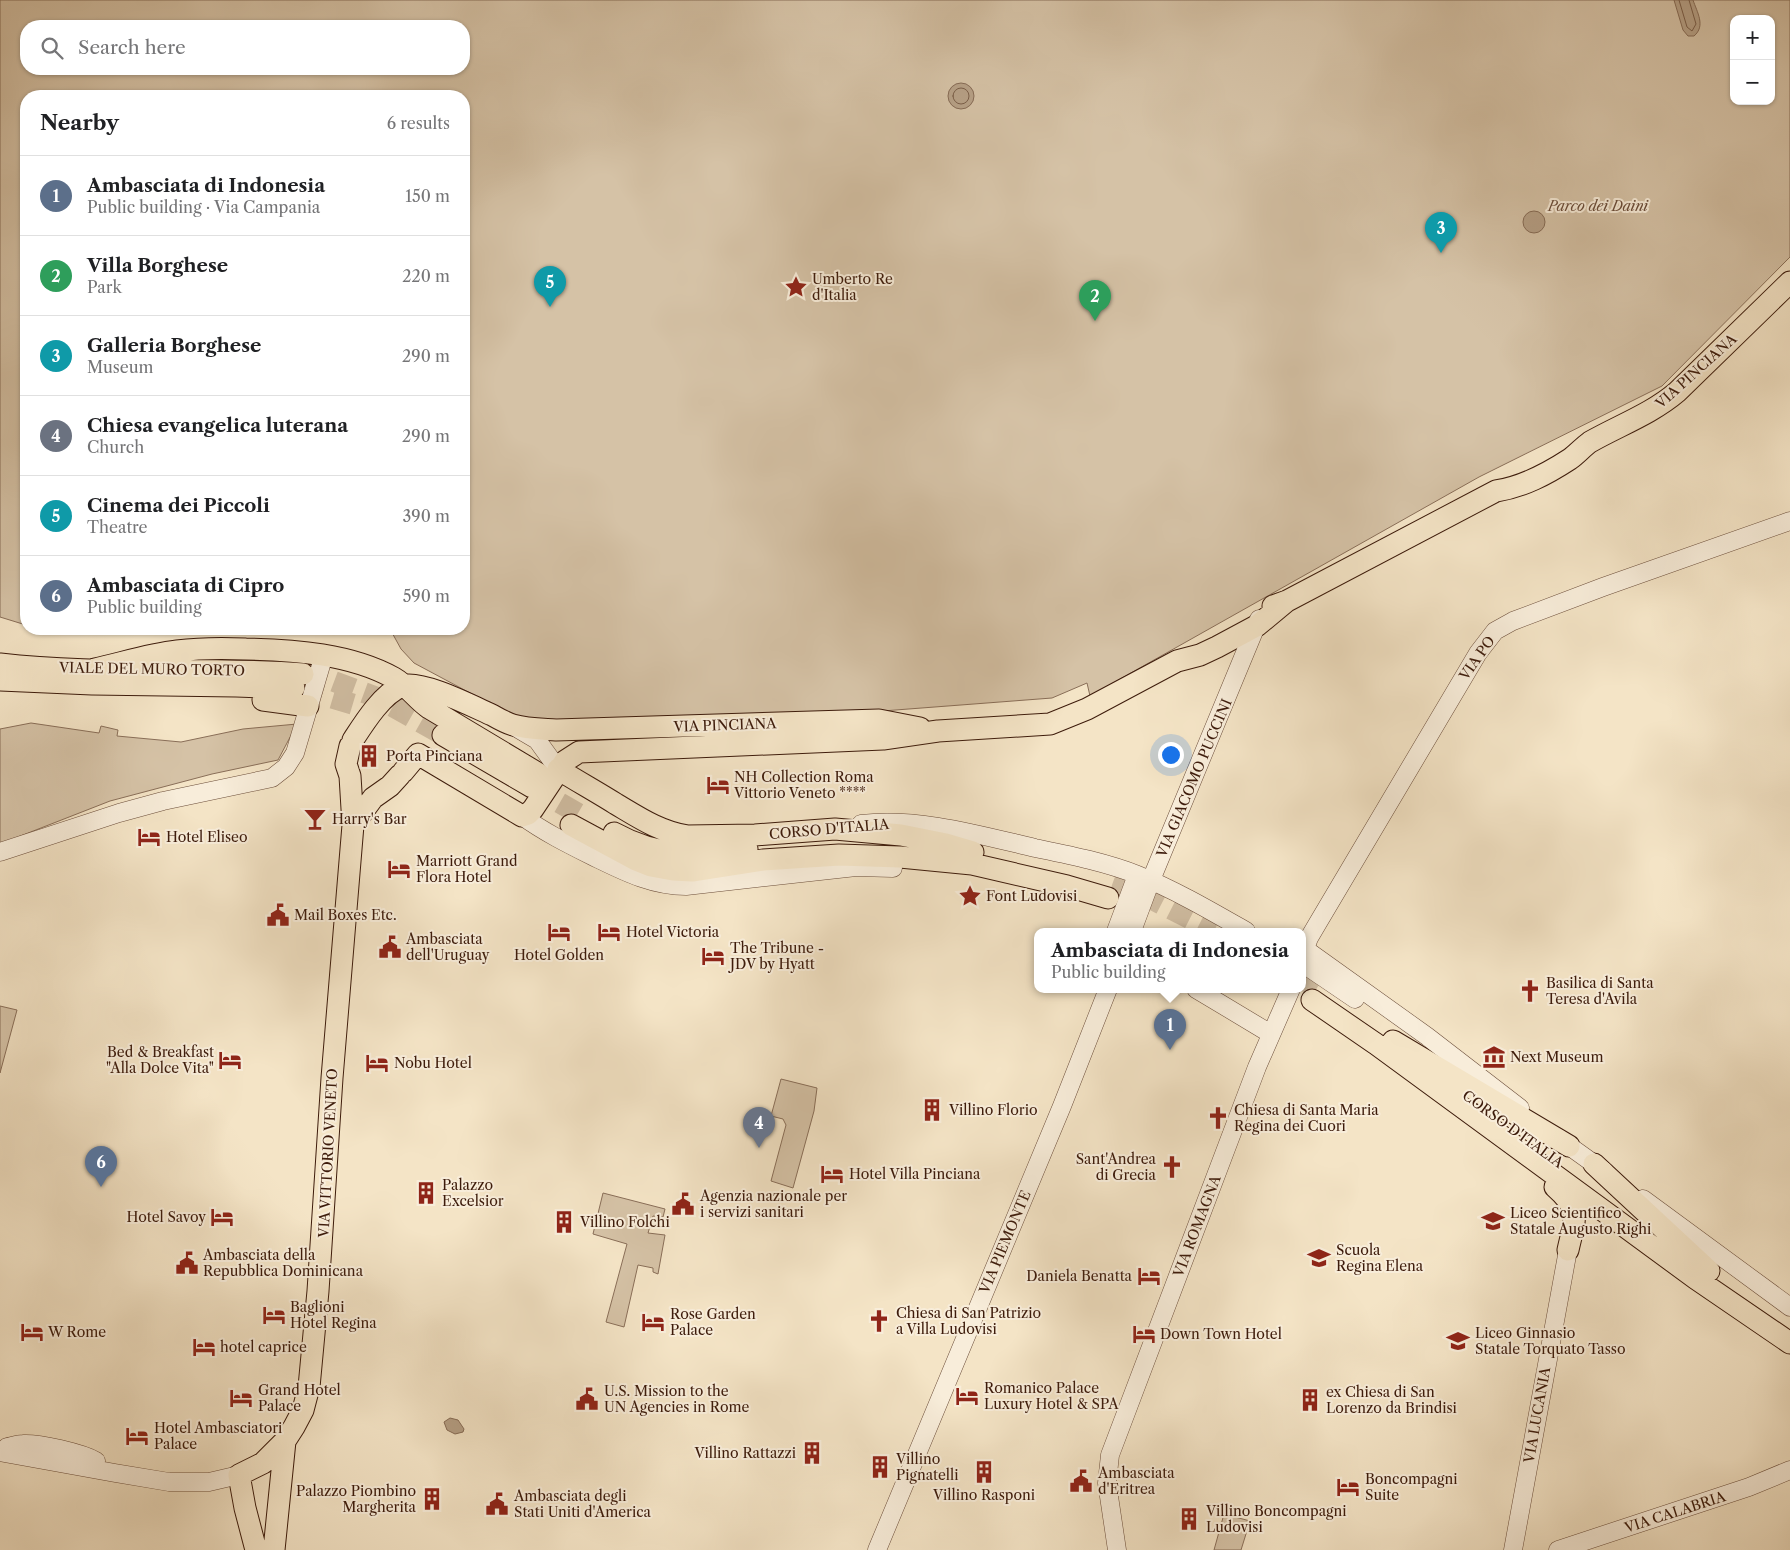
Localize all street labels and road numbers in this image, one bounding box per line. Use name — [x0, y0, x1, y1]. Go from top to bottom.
street label: VIA PINCIANA — [1651, 329, 1741, 413]
street label: VIA PO — [1455, 632, 1499, 684]
street label: VIALE DEL MURO TORTO — [58, 658, 245, 680]
street label: VIA GIACOMO PUCCINI — [1152, 696, 1236, 861]
street label: VIA PINCIANA — [672, 714, 777, 736]
street label: CORSO D'ITALIA — [768, 815, 890, 843]
street label: VIA VITTORIO VENETO — [315, 1068, 341, 1239]
street label: CORSO D'ITALIA — [1459, 1086, 1568, 1172]
street label: VIA ROMAGNA — [1169, 1172, 1225, 1280]
street label: VIA PIEMONTE — [975, 1188, 1035, 1297]
street label: VIA LUCANIA — [1520, 1365, 1554, 1465]
street label: VIA CALABRIA — [1621, 1487, 1728, 1537]

